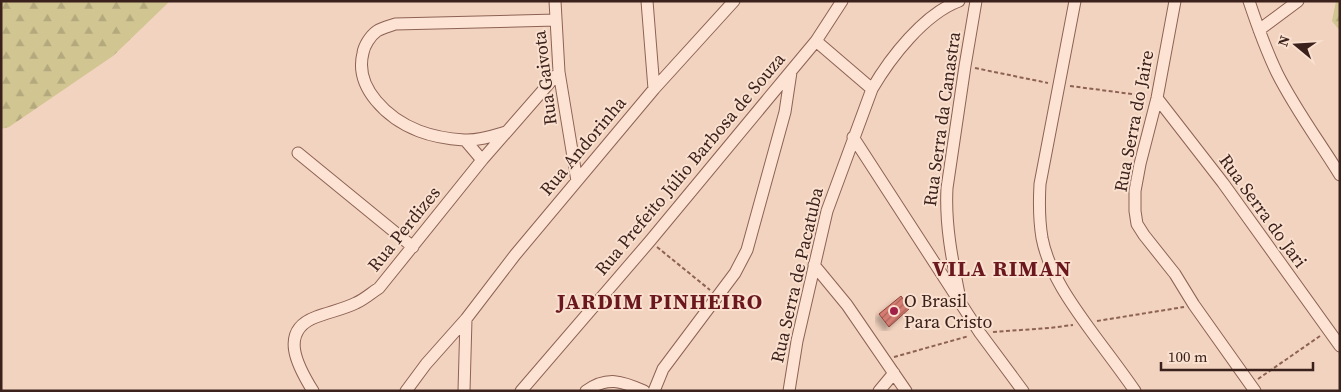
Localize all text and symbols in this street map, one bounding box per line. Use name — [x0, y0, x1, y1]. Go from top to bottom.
north arrow — [1271, 20, 1321, 70]
street label: Rua Gaivota — [526, 28, 563, 127]
street label: Rua Serra da Canastra — [917, 29, 966, 208]
text: N — [1273, 33, 1295, 49]
street label: Rua Prefeito Júlio Barbosa de Souza — [589, 46, 791, 280]
street label: Rua Serra do Jaire — [1108, 48, 1160, 194]
street label: Rua Andorinha — [534, 90, 632, 201]
street label: Rua Serra do Jari — [1214, 149, 1313, 273]
street label: Rua Perdizes — [361, 181, 446, 277]
street label: Rua Serra de Pacatuba — [764, 184, 829, 365]
district label: VILA RIMAN — [932, 253, 1072, 283]
district label: JARDIM PINHEIRO — [555, 286, 763, 316]
place label: O Brasil Para Cristo — [904, 288, 992, 334]
marker: O Brasil Para Cristo — [888, 305, 900, 317]
scale bar — [1161, 340, 1314, 372]
text: 100 m — [1168, 346, 1208, 367]

